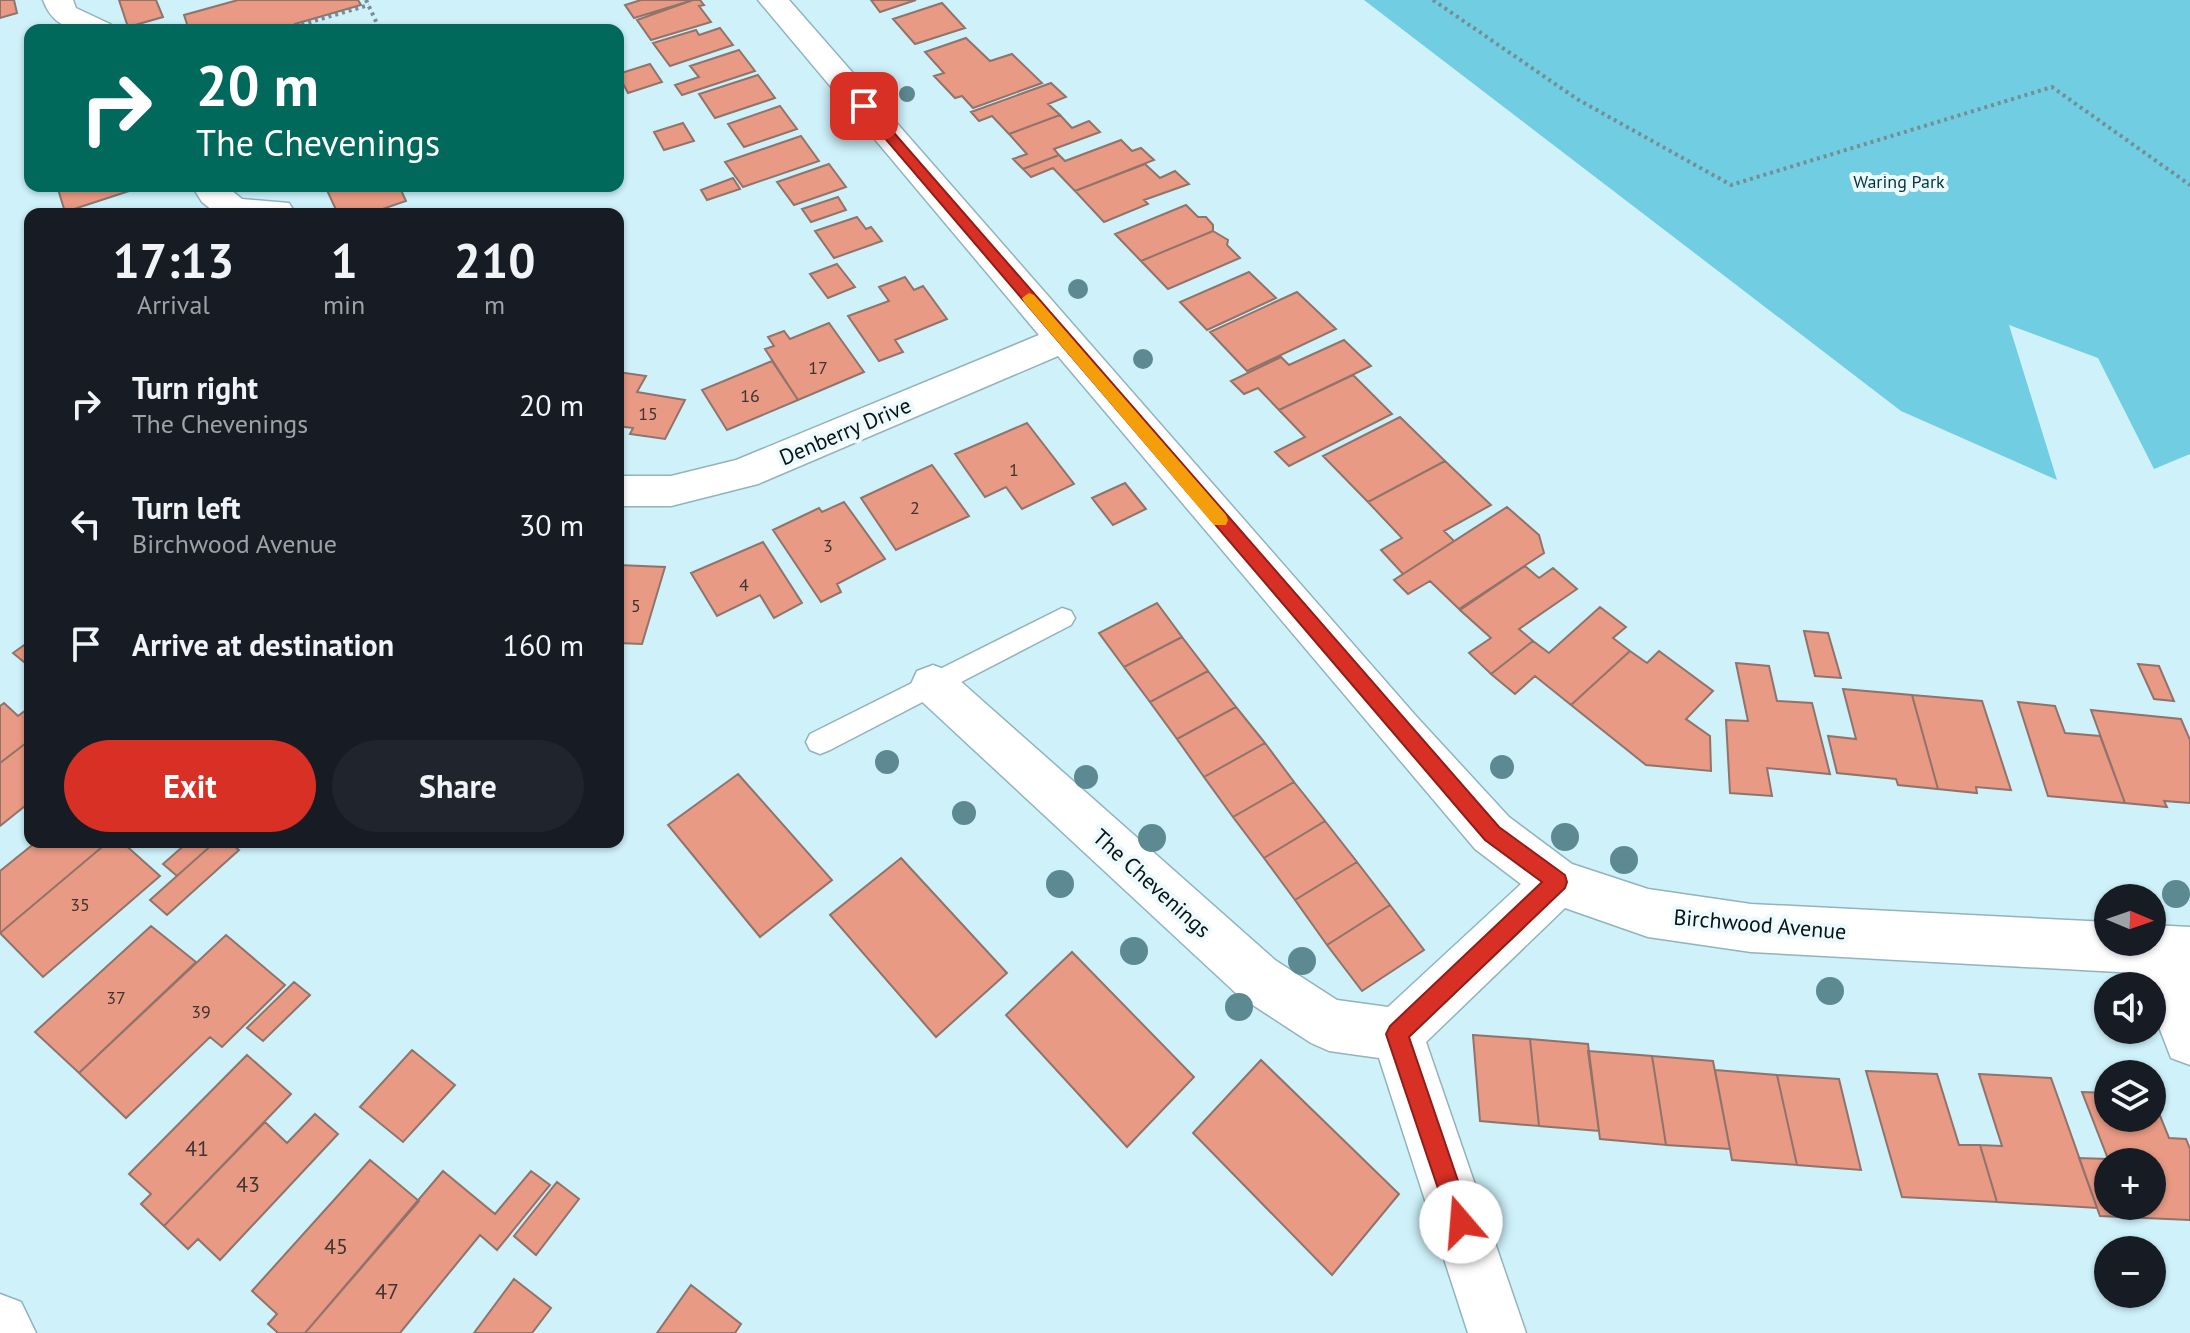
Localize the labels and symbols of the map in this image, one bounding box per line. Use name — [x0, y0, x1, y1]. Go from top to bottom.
pin — [830, 72, 898, 140]
park label: Waring Park — [1853, 170, 1945, 193]
house number: 17 — [808, 356, 828, 379]
house number: 16 — [740, 384, 760, 407]
street label: Denberry Drive — [775, 391, 915, 471]
house number: 15 — [638, 402, 658, 425]
house number: 1 — [1009, 458, 1019, 481]
house number: 2 — [910, 496, 920, 519]
house number: 3 — [823, 534, 833, 557]
house number: 4 — [739, 573, 749, 596]
house number: 5 — [631, 594, 641, 617]
street label: The Chevenings — [1087, 823, 1217, 943]
north arrow — [2094, 884, 2166, 956]
house number: 35 — [70, 893, 90, 916]
street label: Birchwood Avenue — [1672, 902, 1848, 946]
house number: 37 — [106, 986, 126, 1009]
house number: 39 — [191, 1000, 211, 1023]
house number: 41 — [185, 1134, 209, 1162]
house number: 43 — [236, 1170, 260, 1198]
position arrow — [1419, 1180, 1503, 1264]
house number: 45 — [324, 1232, 348, 1260]
house number: 47 — [375, 1277, 399, 1305]

